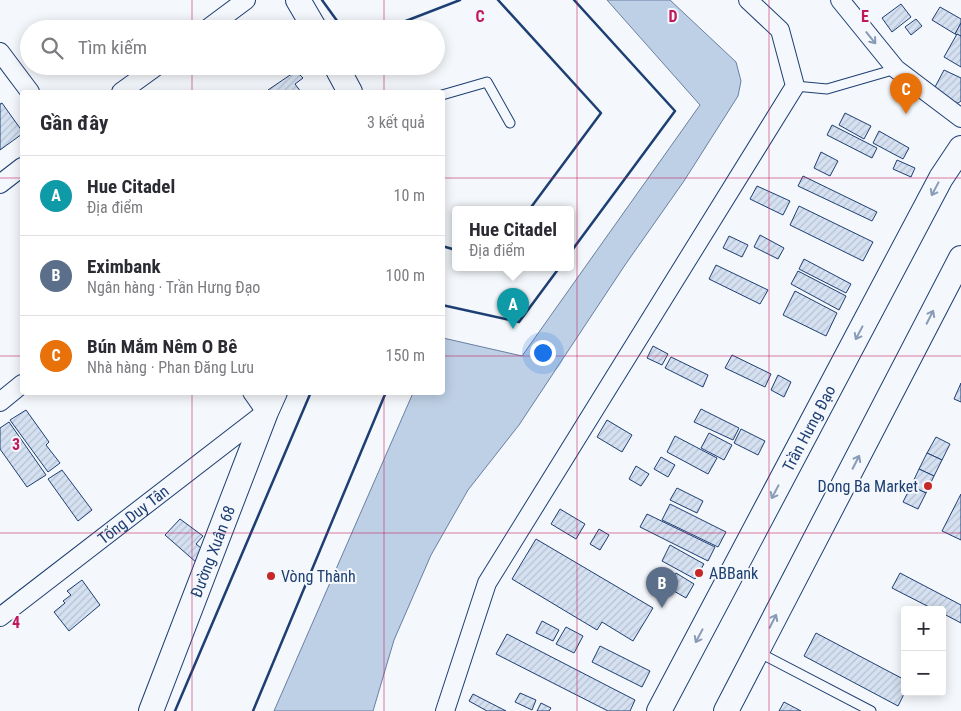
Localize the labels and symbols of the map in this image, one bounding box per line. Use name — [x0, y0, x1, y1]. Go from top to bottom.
text: C — [475, 7, 485, 26]
text: D — [668, 7, 678, 26]
text: E — [861, 7, 869, 26]
one-way arrow — [865, 31, 876, 44]
pin: C — [890, 73, 922, 114]
one-way arrow — [930, 182, 940, 197]
pin: A — [497, 288, 529, 329]
one-way arrow — [925, 310, 935, 325]
one-way arrow — [854, 325, 863, 340]
your location — [530, 340, 556, 366]
street label: Trần Hưng Đạo — [779, 382, 840, 475]
text: 3 — [12, 435, 20, 454]
one-way arrow — [851, 454, 861, 469]
place label: Dong Ba Market — [818, 477, 918, 496]
marker: Dong Ba Market — [922, 480, 934, 492]
street label: Tống Duy Tân — [94, 481, 173, 548]
one-way arrow — [770, 484, 779, 499]
street label: Đường Xuân 68 — [187, 503, 239, 600]
place label: ABBank — [709, 564, 759, 583]
place label: Vòng Thành — [281, 567, 356, 586]
pin: B — [646, 567, 678, 608]
marker: ABBank — [693, 567, 705, 579]
marker: Vòng Thành — [265, 570, 277, 582]
text: 4 — [12, 613, 20, 632]
one-way arrow — [768, 614, 778, 629]
one-way arrow — [694, 628, 704, 643]

